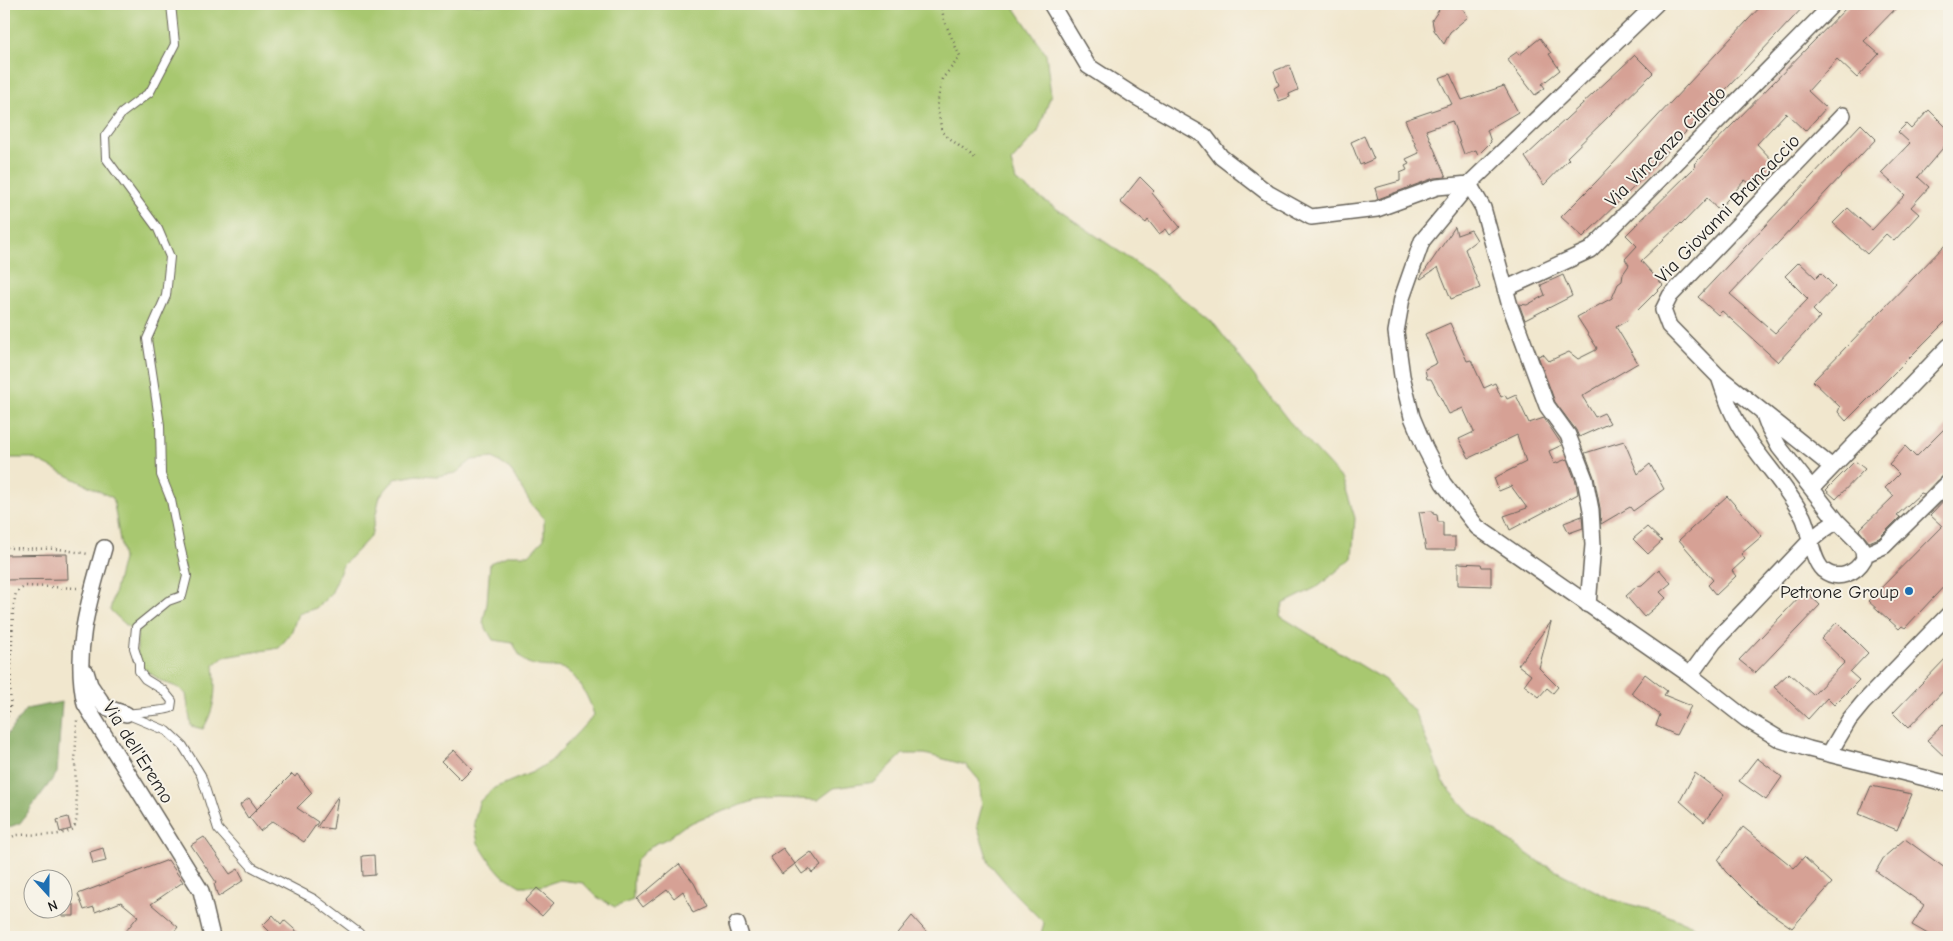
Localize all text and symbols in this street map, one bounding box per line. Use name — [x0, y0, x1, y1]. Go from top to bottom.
street label: Via Vincenzo Ciardo — [1601, 82, 1731, 212]
street label: Via Giovanni Brancaccio — [1651, 130, 1805, 288]
place label: Petrone Group — [1780, 581, 1899, 603]
marker: Petrone Group — [1903, 585, 1915, 597]
street label: Via dell'Eremo — [98, 697, 178, 808]
north arrow — [22, 868, 72, 918]
text: N — [45, 896, 60, 915]

